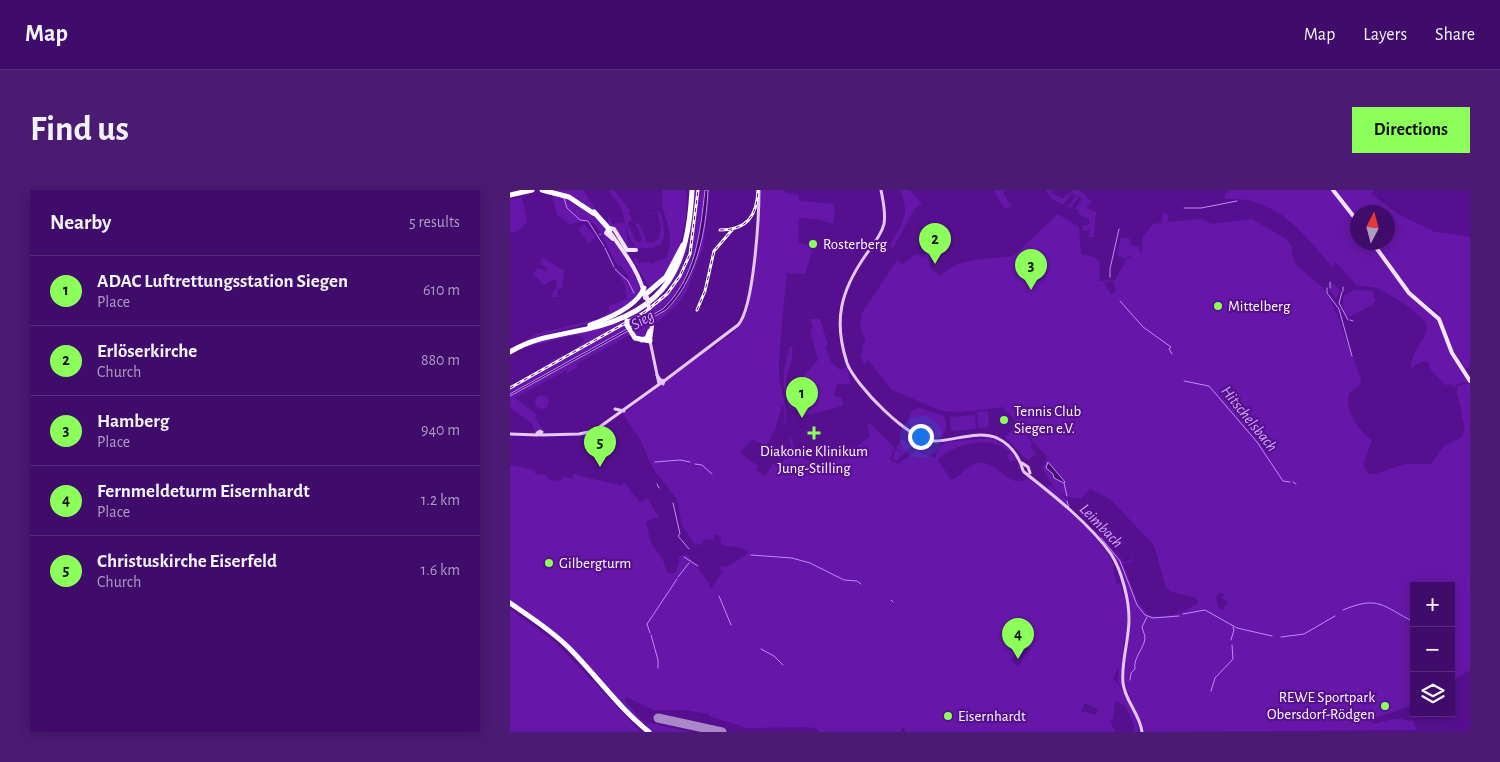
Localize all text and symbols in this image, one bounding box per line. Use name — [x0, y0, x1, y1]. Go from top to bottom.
text: Map — [25, 22, 68, 46]
text: Map — [1304, 26, 1335, 44]
text: Layers — [1363, 26, 1407, 44]
text: Share — [1435, 26, 1475, 44]
button: Directions — [1352, 107, 1470, 153]
text: Find us — [30, 112, 129, 147]
north arrow — [1350, 205, 1395, 250]
text: Nearby — [50, 212, 111, 233]
text: 5 results — [409, 214, 460, 230]
pin: 2 — [919, 223, 951, 264]
place label: Rosterberg — [823, 237, 888, 252]
marker: Rosterberg — [807, 238, 819, 250]
pin: 3 — [1015, 249, 1047, 290]
text: ADAC Luftrettungsstation Siegen — [97, 272, 348, 291]
text: 1 — [63, 282, 69, 298]
text: 610 m — [423, 282, 460, 298]
text: Place — [97, 294, 130, 310]
place label: Mittelberg — [1228, 299, 1291, 314]
marker: Mittelberg — [1212, 300, 1224, 312]
water label: Sieg — [628, 307, 657, 333]
text: Erlöserkirche — [97, 342, 197, 361]
text: 2 — [62, 352, 70, 368]
text: 880 m — [421, 352, 460, 368]
text: Church — [97, 364, 141, 380]
pin: 1 — [786, 377, 818, 418]
water label: Hitschelsbach — [1218, 383, 1280, 454]
place label: Tennis Club Siegen e.V. — [1014, 404, 1081, 436]
text: Hamberg — [97, 412, 169, 431]
marker: Tennis Club Siegen e.V. — [998, 414, 1010, 426]
text: 3 — [63, 422, 69, 438]
text: 940 m — [421, 422, 460, 438]
your location — [908, 424, 934, 450]
pin: 5 — [584, 426, 616, 467]
marker: Diakonie Klinikum Jung-Stilling — [807, 426, 821, 440]
text: Place — [97, 434, 130, 450]
place label: Diakonie Klinikum Jung-Stilling — [760, 444, 868, 476]
text: Fernmeldeturm Eisernhardt — [97, 482, 310, 501]
text: 4 — [62, 492, 70, 508]
text: 1.2 km — [421, 492, 460, 508]
water label: Leimbach — [1077, 501, 1126, 551]
text: Place — [97, 504, 130, 520]
text: Christuskirche Eiserfeld — [97, 552, 277, 571]
place label: Gilbergturm — [559, 556, 631, 571]
marker: Gilbergturm — [543, 557, 555, 569]
text: 5 — [63, 562, 69, 578]
text: 1.6 km — [421, 562, 460, 578]
text: Church — [97, 574, 141, 590]
map controls — [1410, 582, 1455, 717]
button: + — [1410, 582, 1455, 627]
pin: 4 — [1002, 618, 1034, 659]
button: − — [1410, 627, 1455, 672]
button: layers — [1410, 672, 1455, 717]
place label: REWE Sportpark Obersdorf-Rödgen — [1267, 690, 1375, 722]
marker: REWE Sportpark Obersdorf-Rödgen — [1379, 700, 1391, 712]
place label: Eisernhardt — [958, 709, 1026, 724]
marker: Eisernhardt — [942, 710, 954, 722]

